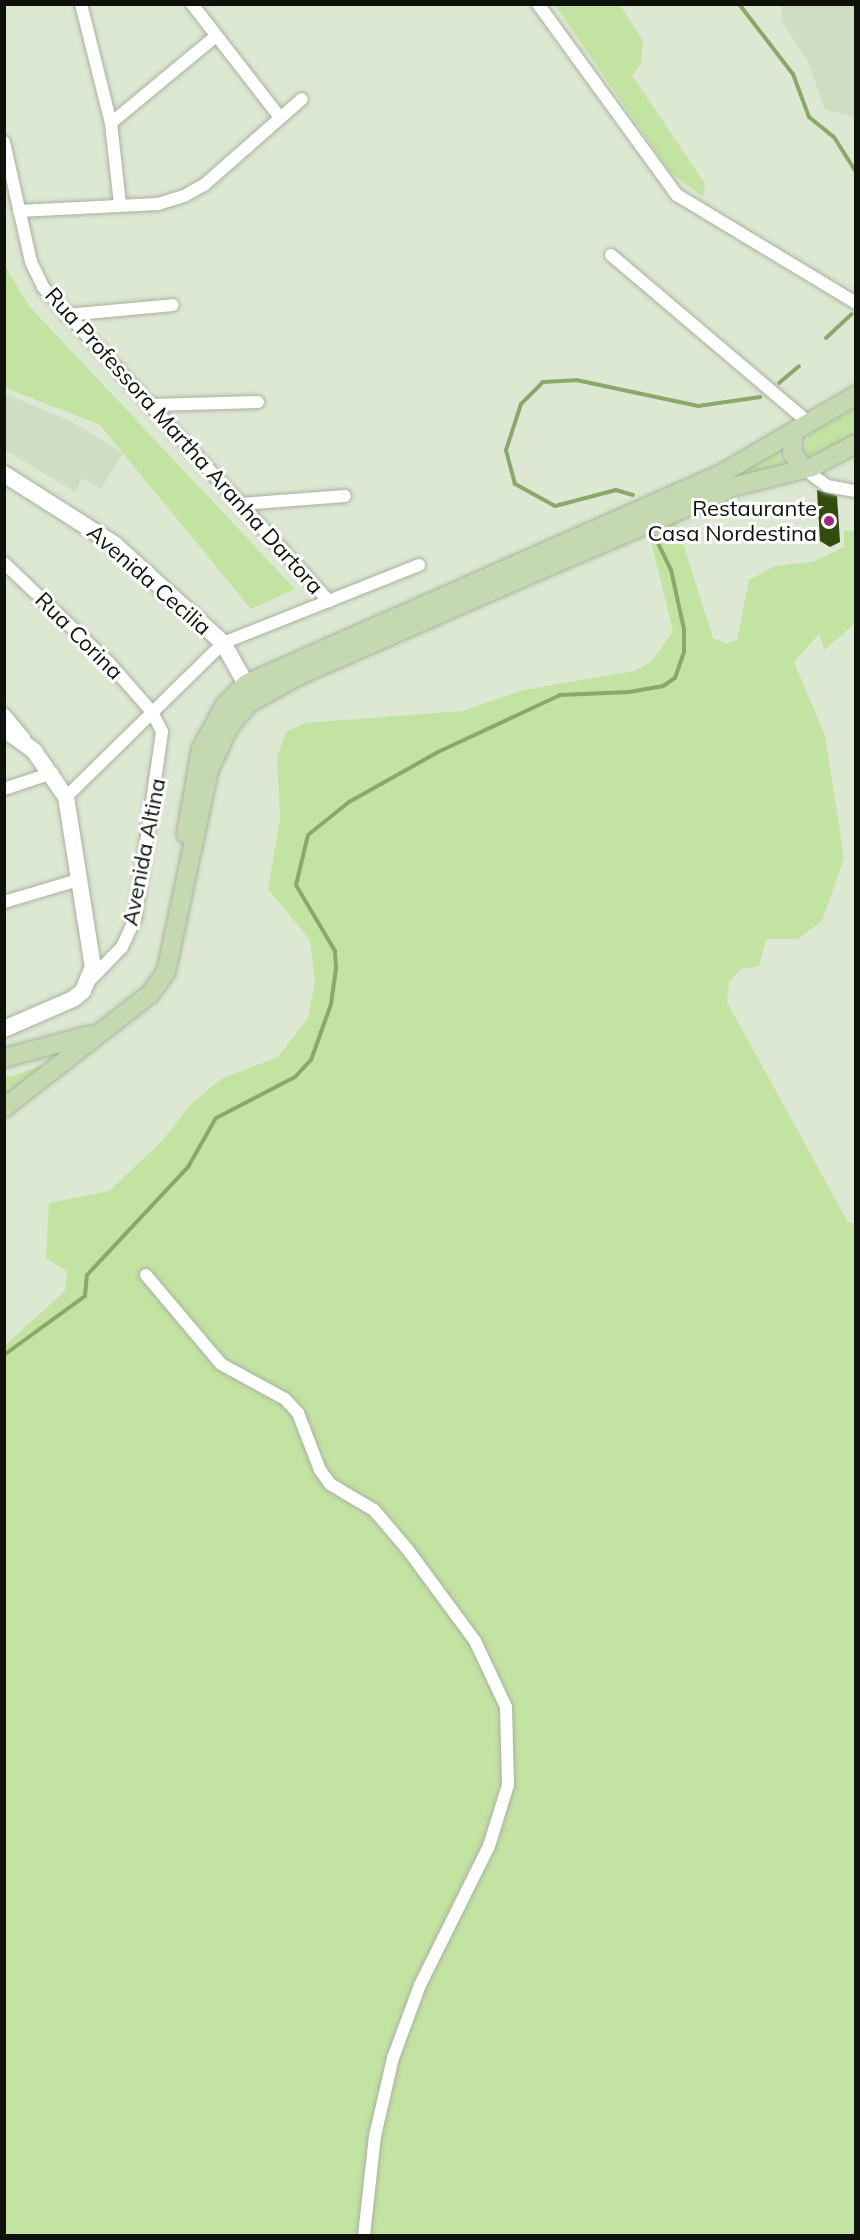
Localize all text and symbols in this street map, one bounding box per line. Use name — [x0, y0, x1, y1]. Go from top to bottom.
street label: Rua Professora Martha Aranha Dartora — [39, 282, 329, 600]
place label: Restaurante Casa Nordestina — [647, 495, 817, 546]
marker: Restaurante Casa Nordestina — [822, 514, 836, 528]
street label: Avenida Cecilia — [82, 519, 216, 641]
street label: Rua Corina — [30, 587, 128, 685]
street label: Avenida Altina — [117, 776, 171, 928]

